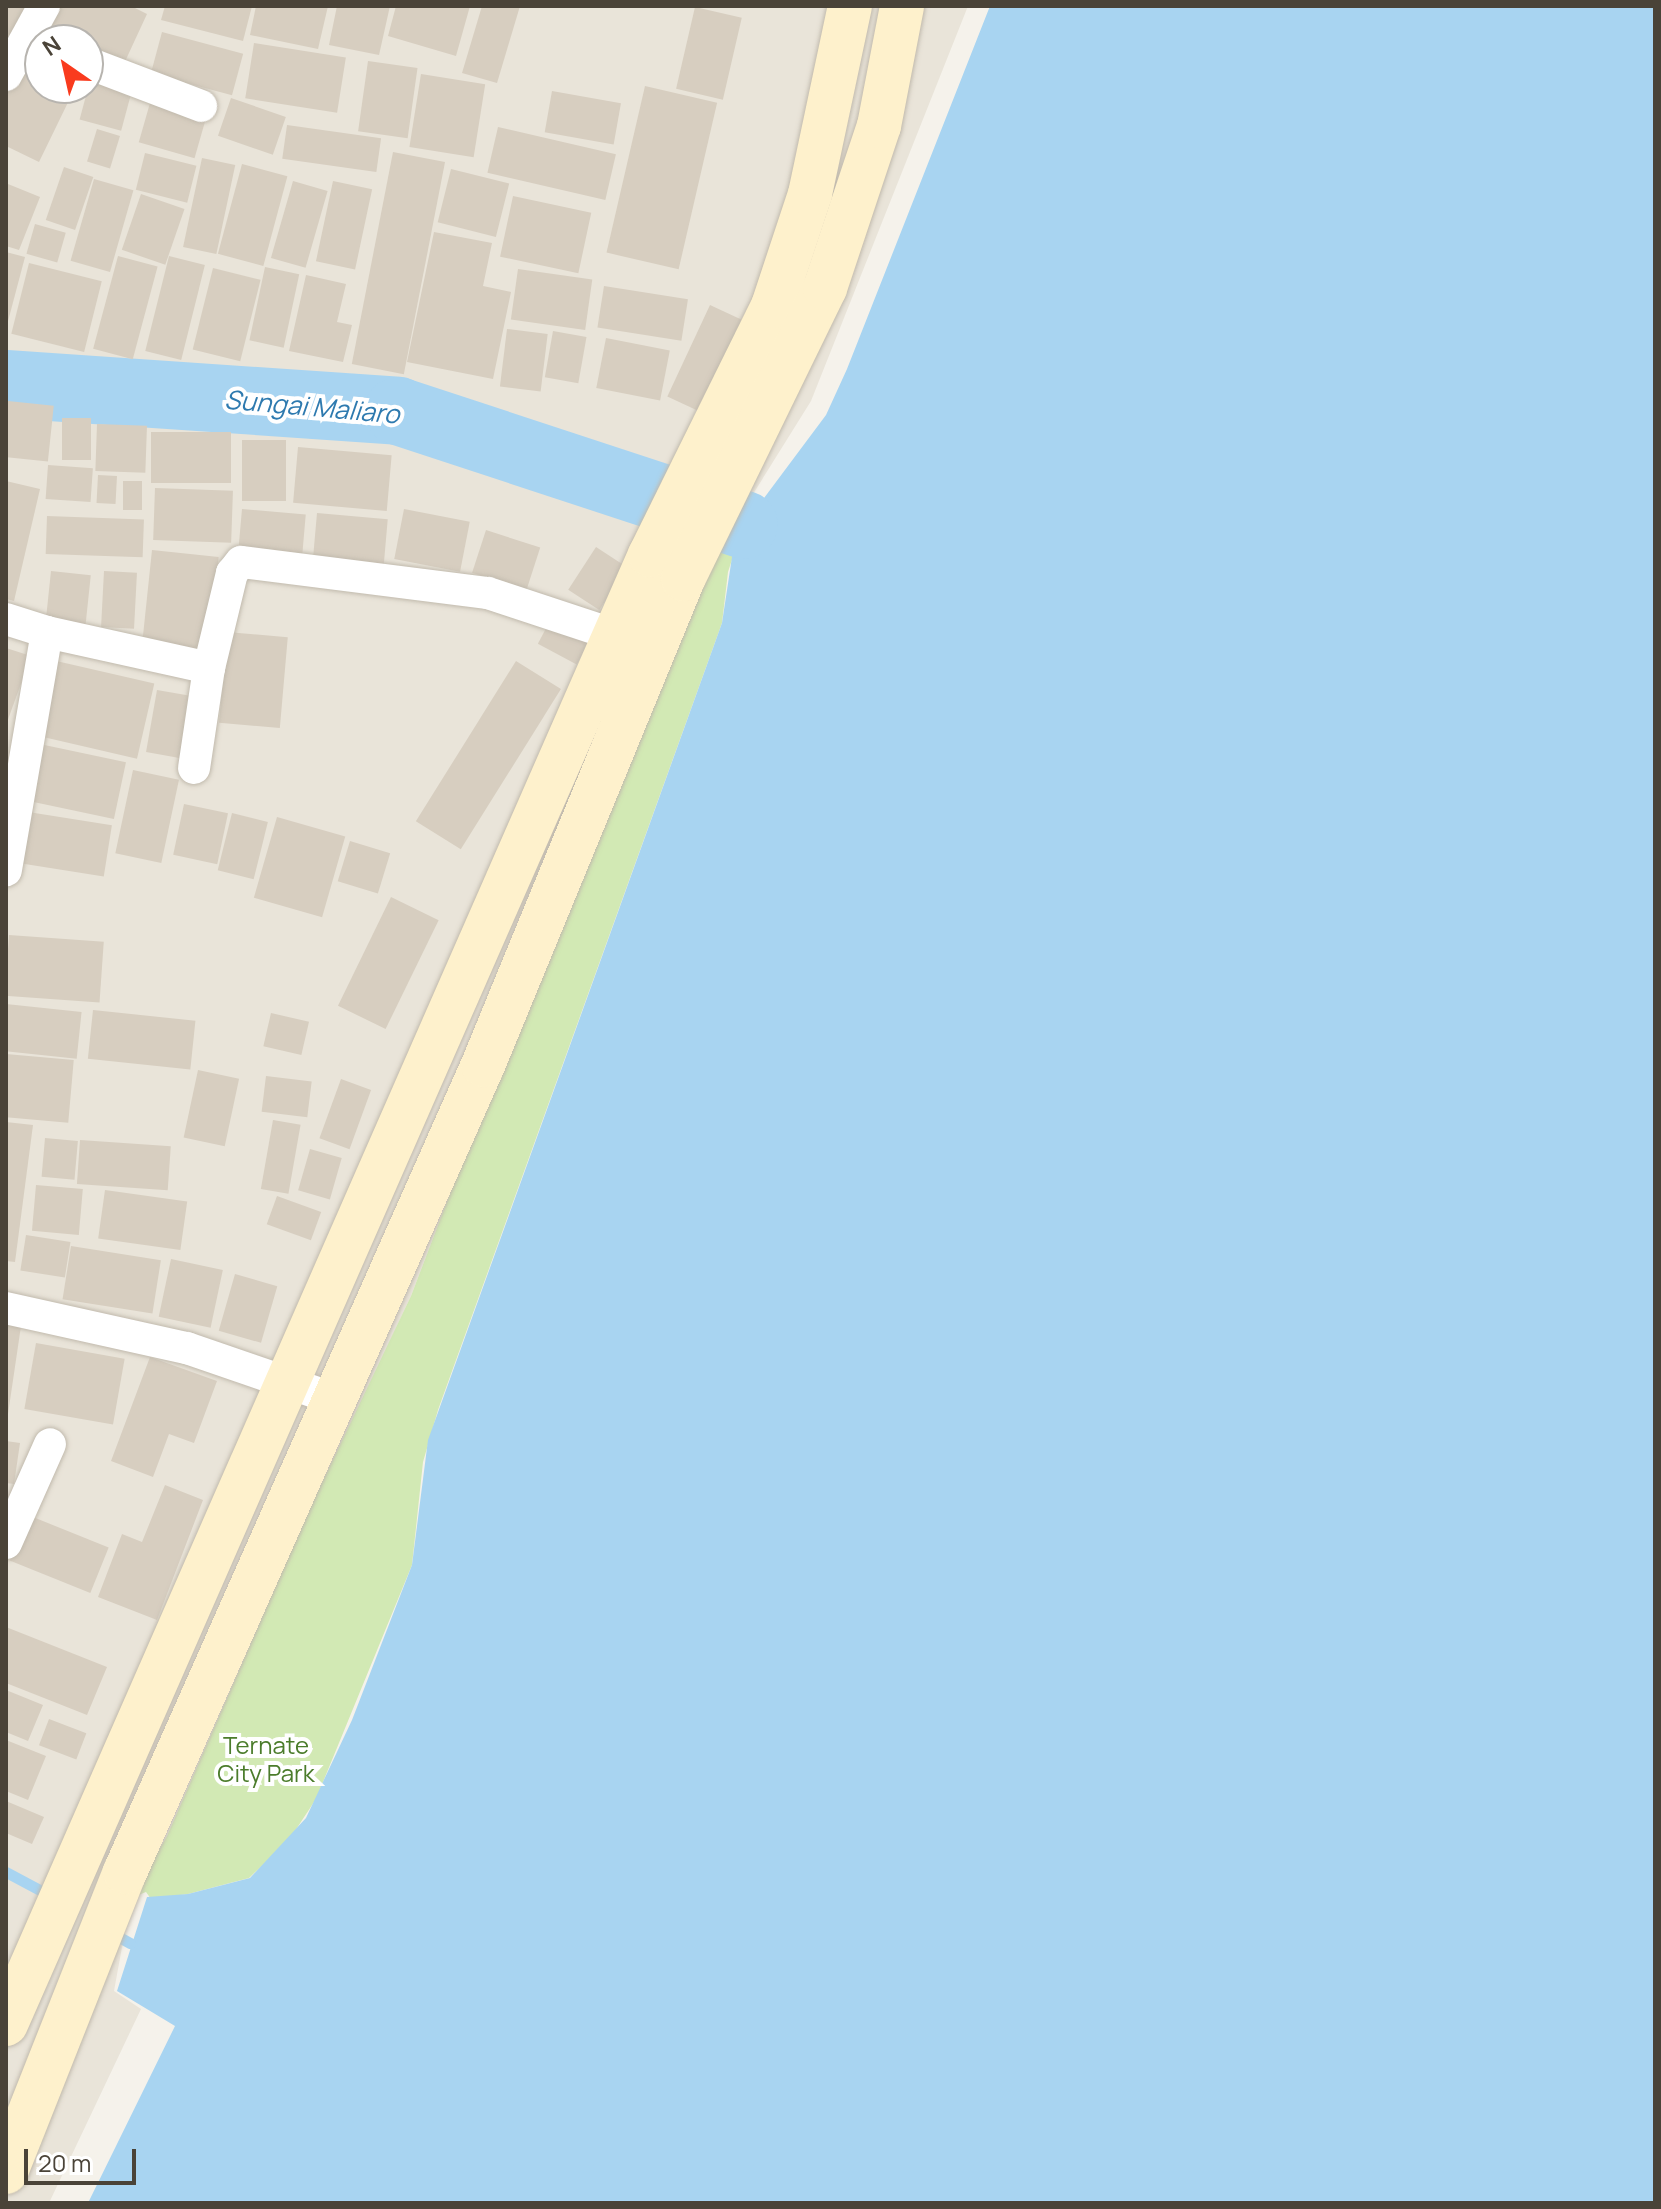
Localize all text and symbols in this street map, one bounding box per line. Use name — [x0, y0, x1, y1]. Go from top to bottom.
north arrow — [24, 24, 104, 104]
text: N — [37, 29, 67, 63]
water label: Sungai Maliaro — [223, 384, 401, 430]
park label: Ternate City Park — [217, 1731, 315, 1787]
scale bar — [28, 2133, 140, 2183]
text: 20 m — [38, 2146, 91, 2179]

